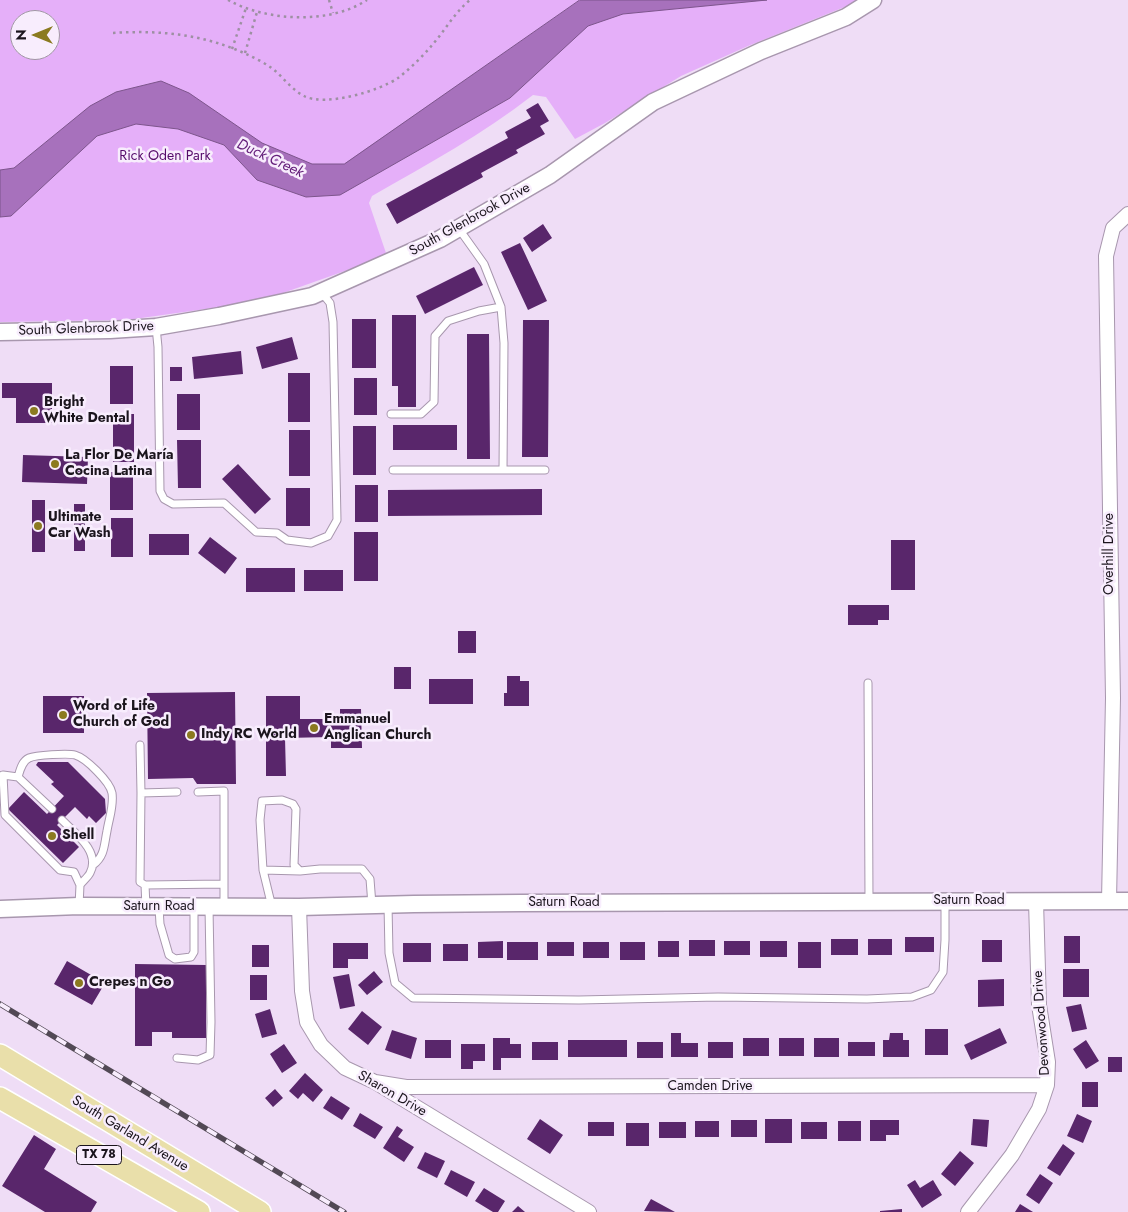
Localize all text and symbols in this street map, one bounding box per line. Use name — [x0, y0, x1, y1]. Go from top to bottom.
north arrow — [10, 10, 60, 60]
text: N — [11, 29, 31, 41]
water label: Duck Creek — [234, 136, 306, 182]
park label: Rick Oden Park — [119, 149, 211, 165]
street label: South Glenbrook Drive — [407, 180, 533, 260]
street label: South Glenbrook Drive — [18, 318, 154, 340]
place label: Bright White Dental — [44, 395, 130, 428]
marker: Bright White Dental — [28, 405, 40, 417]
place label: La Flor De María Cocina Latina — [65, 448, 174, 481]
marker: La Flor De María Cocina Latina — [49, 458, 61, 470]
place label: Ultimate Car Wash — [48, 510, 111, 542]
street label: Overhill Drive — [1102, 513, 1118, 595]
marker: Ultimate Car Wash — [32, 520, 44, 532]
place label: Word of Life Church of God — [73, 699, 169, 732]
marker: Word of Life Church of God — [57, 709, 69, 721]
place label: Emmanuel Anglican Church — [324, 712, 431, 744]
marker: Emmanuel Anglican Church — [308, 722, 320, 734]
place label: Indy RC World — [201, 727, 297, 743]
marker: Indy RC World — [185, 729, 197, 741]
place label: Shell — [62, 828, 94, 844]
marker: Shell — [46, 830, 58, 842]
street label: Saturn Road — [933, 893, 1005, 909]
street label: Saturn Road — [528, 895, 600, 911]
street label: Saturn Road — [123, 899, 195, 915]
street label: Devonwood Drive — [1030, 970, 1054, 1076]
place label: Crepes n Go — [89, 975, 172, 991]
marker: Crepes n Go — [73, 977, 85, 989]
street label: Sharon Drive — [355, 1068, 429, 1120]
street label: Camden Drive — [667, 1079, 753, 1095]
street label: South Garland Avenue — [69, 1093, 191, 1175]
road number: TX 78 — [76, 1146, 122, 1164]

